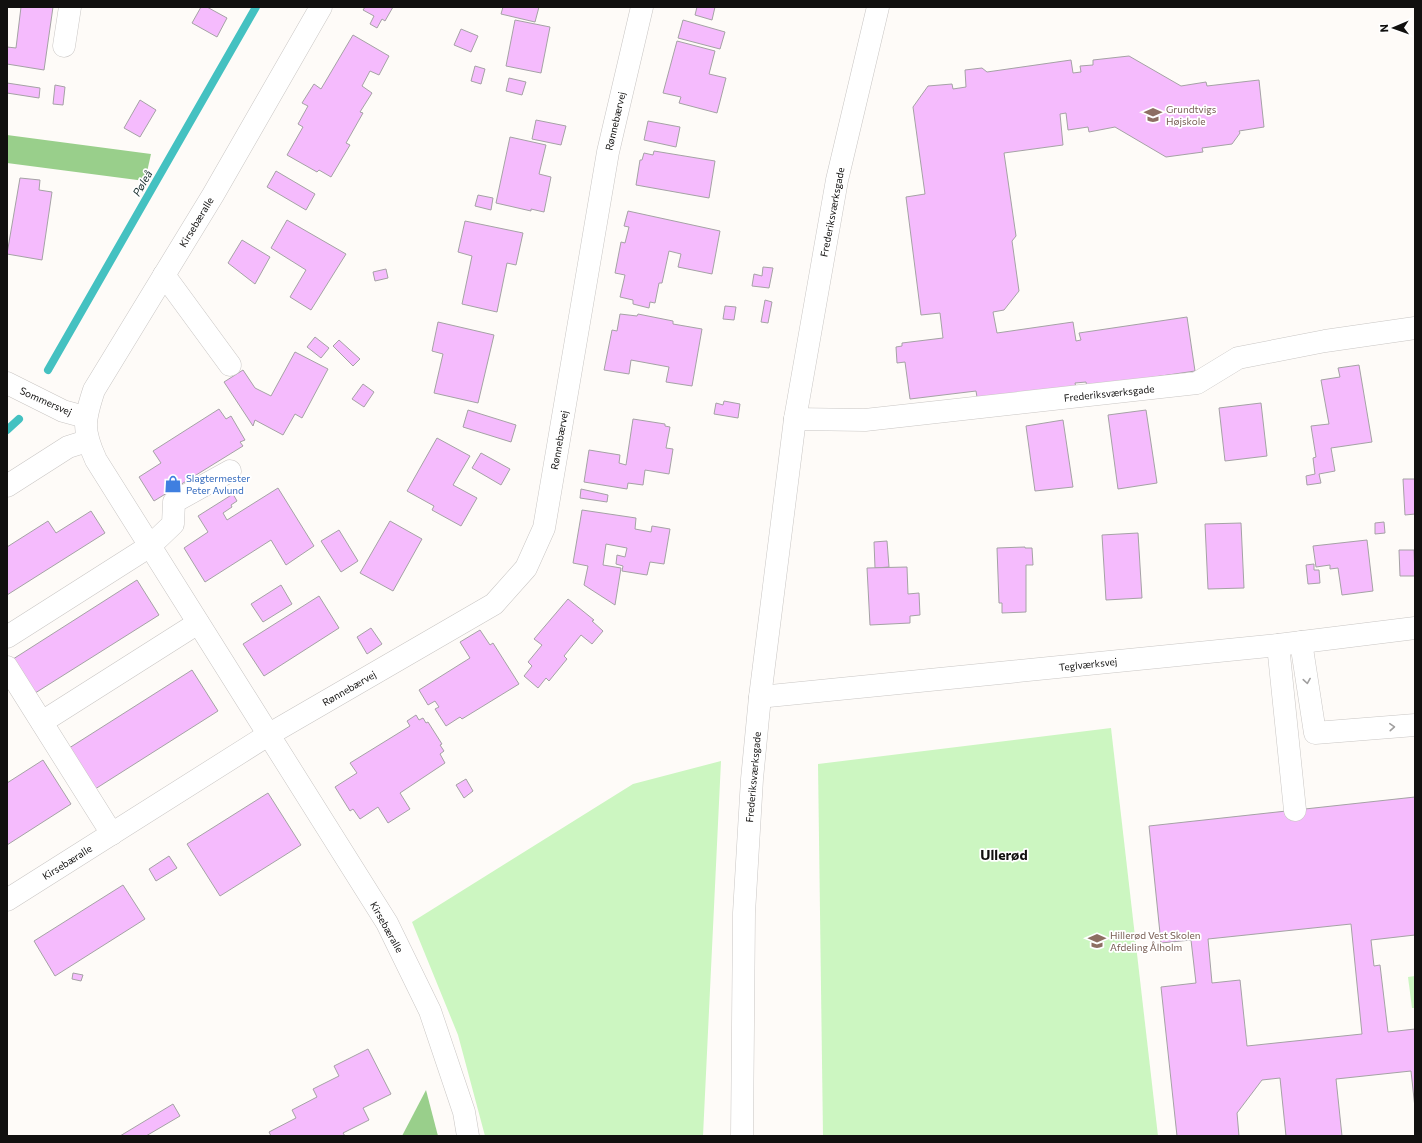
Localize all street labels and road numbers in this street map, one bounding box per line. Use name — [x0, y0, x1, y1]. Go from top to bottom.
street label: Rønnebærvej — [602, 90, 628, 152]
street label: Frederiksværksgade — [817, 166, 847, 258]
street label: Kirsebæralle — [176, 195, 216, 249]
street label: Frederiksværksgade — [1063, 382, 1155, 404]
street label: Sommersvej — [18, 384, 74, 418]
street label: Rønnebærvej — [548, 409, 570, 471]
street label: Teglværksvej — [1058, 655, 1118, 673]
street label: Rønnebærvej — [320, 668, 378, 708]
street label: Frederiksværksgade — [743, 731, 763, 823]
street label: Kirsebæralle — [40, 842, 94, 882]
street label: Kirsebæralle — [368, 899, 406, 955]

